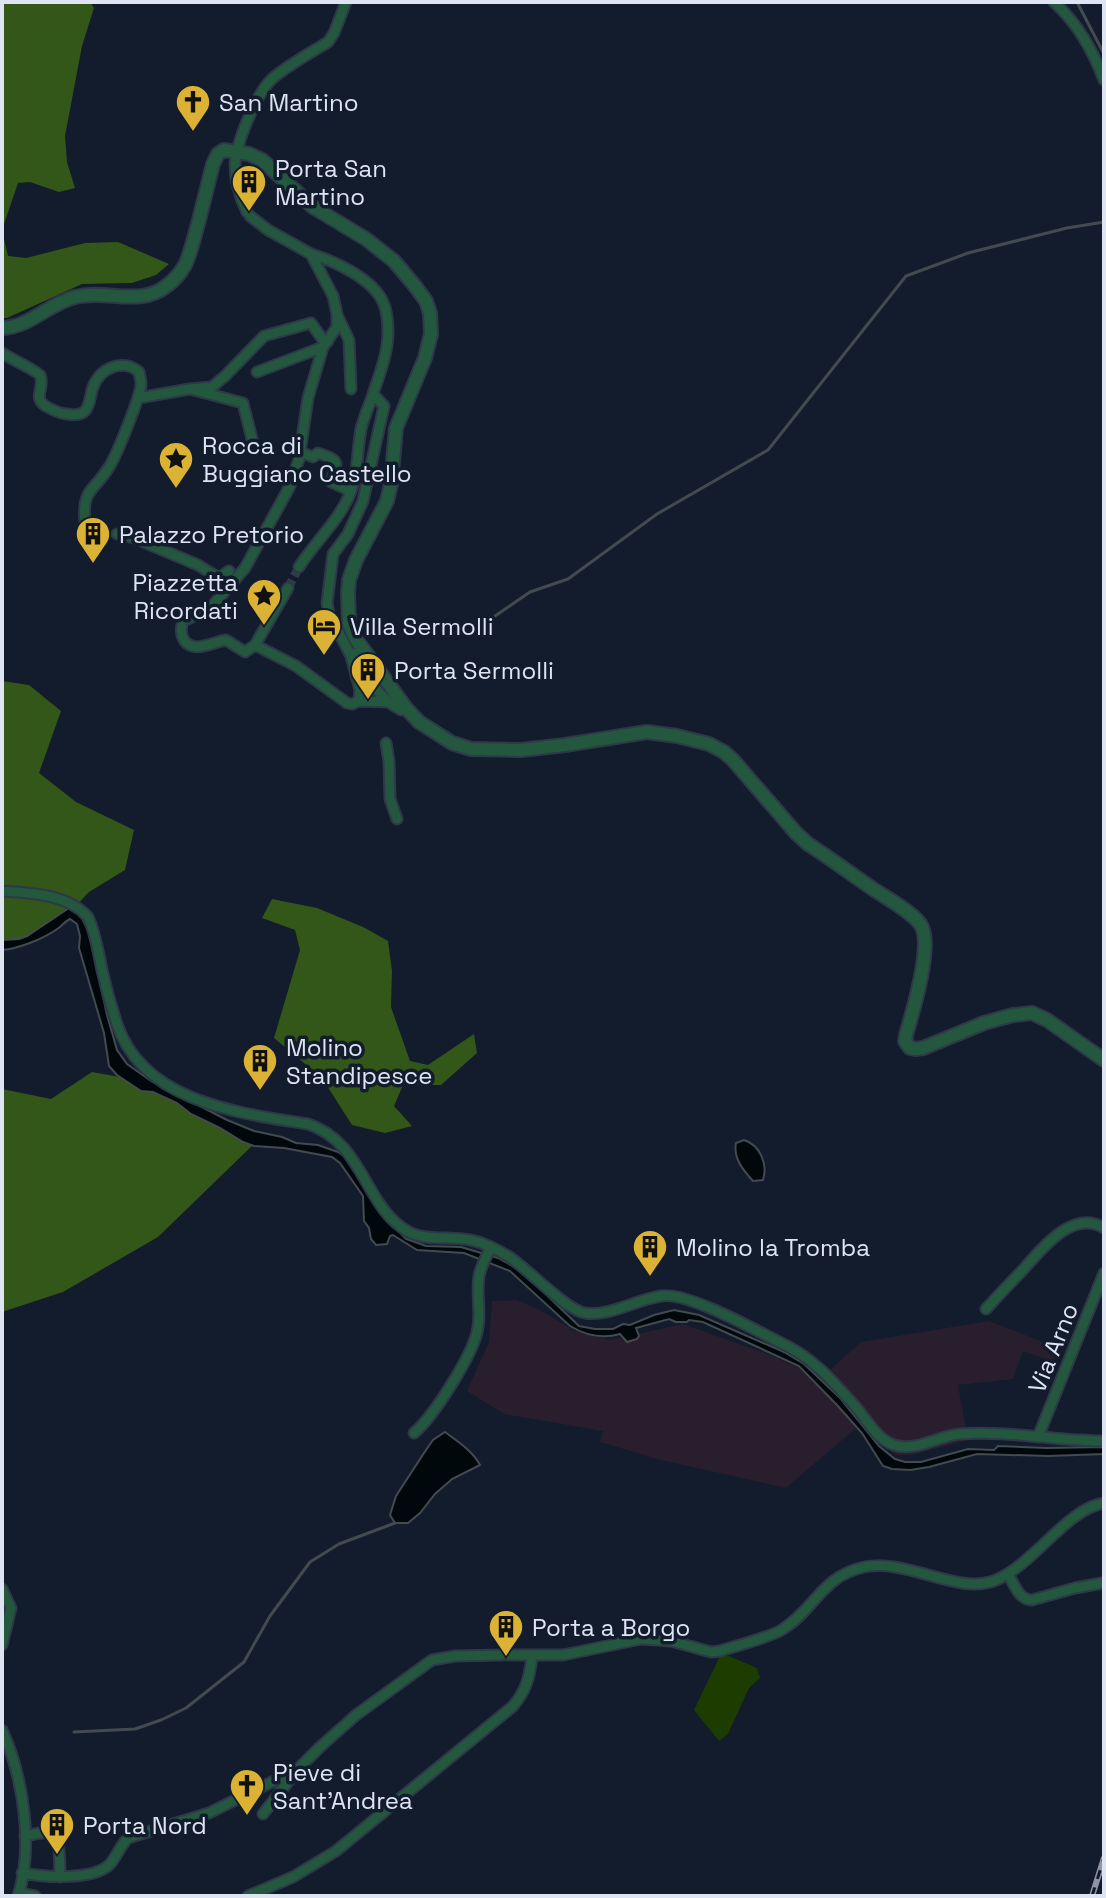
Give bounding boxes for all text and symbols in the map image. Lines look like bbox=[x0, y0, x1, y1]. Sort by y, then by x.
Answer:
church icon: San Martino bbox=[174, 83, 212, 133]
place label: San Martino bbox=[219, 87, 358, 118]
place label: Porta San Martino bbox=[275, 153, 387, 212]
building icon: Porta San Martino bbox=[230, 163, 268, 213]
place label: Rocca di Buggiano Castello bbox=[202, 430, 412, 489]
place icon: Rocca di Buggiano Castello bbox=[157, 440, 195, 490]
building icon: Palazzo Pretorio bbox=[74, 515, 112, 565]
place label: Palazzo Pretorio bbox=[119, 519, 304, 550]
place label: Piazzetta Ricordati bbox=[133, 567, 238, 626]
place icon: Piazzetta Ricordati bbox=[245, 577, 283, 627]
hotel icon: Villa Sermolli bbox=[305, 607, 343, 657]
place label: Villa Sermolli bbox=[350, 611, 494, 642]
building icon: Porta Sermolli bbox=[349, 651, 387, 701]
place label: Porta Sermolli bbox=[394, 655, 554, 686]
place label: Molino Standipesce bbox=[286, 1032, 432, 1091]
building icon: Molino Standipesce bbox=[241, 1042, 279, 1092]
building icon: Molino la Tromba bbox=[631, 1228, 669, 1278]
place label: Molino la Tromba bbox=[676, 1232, 870, 1263]
street label: Via Arno bbox=[1021, 1299, 1085, 1397]
building icon: Porta a Borgo bbox=[487, 1608, 525, 1658]
place label: Porta a Borgo bbox=[532, 1612, 690, 1643]
place label: Pieve di Sant'Andrea bbox=[273, 1757, 413, 1816]
church icon: Pieve di Sant'Andrea bbox=[228, 1767, 266, 1817]
building icon: Porta Nord bbox=[38, 1806, 76, 1856]
place label: Porta Nord bbox=[83, 1810, 207, 1841]

